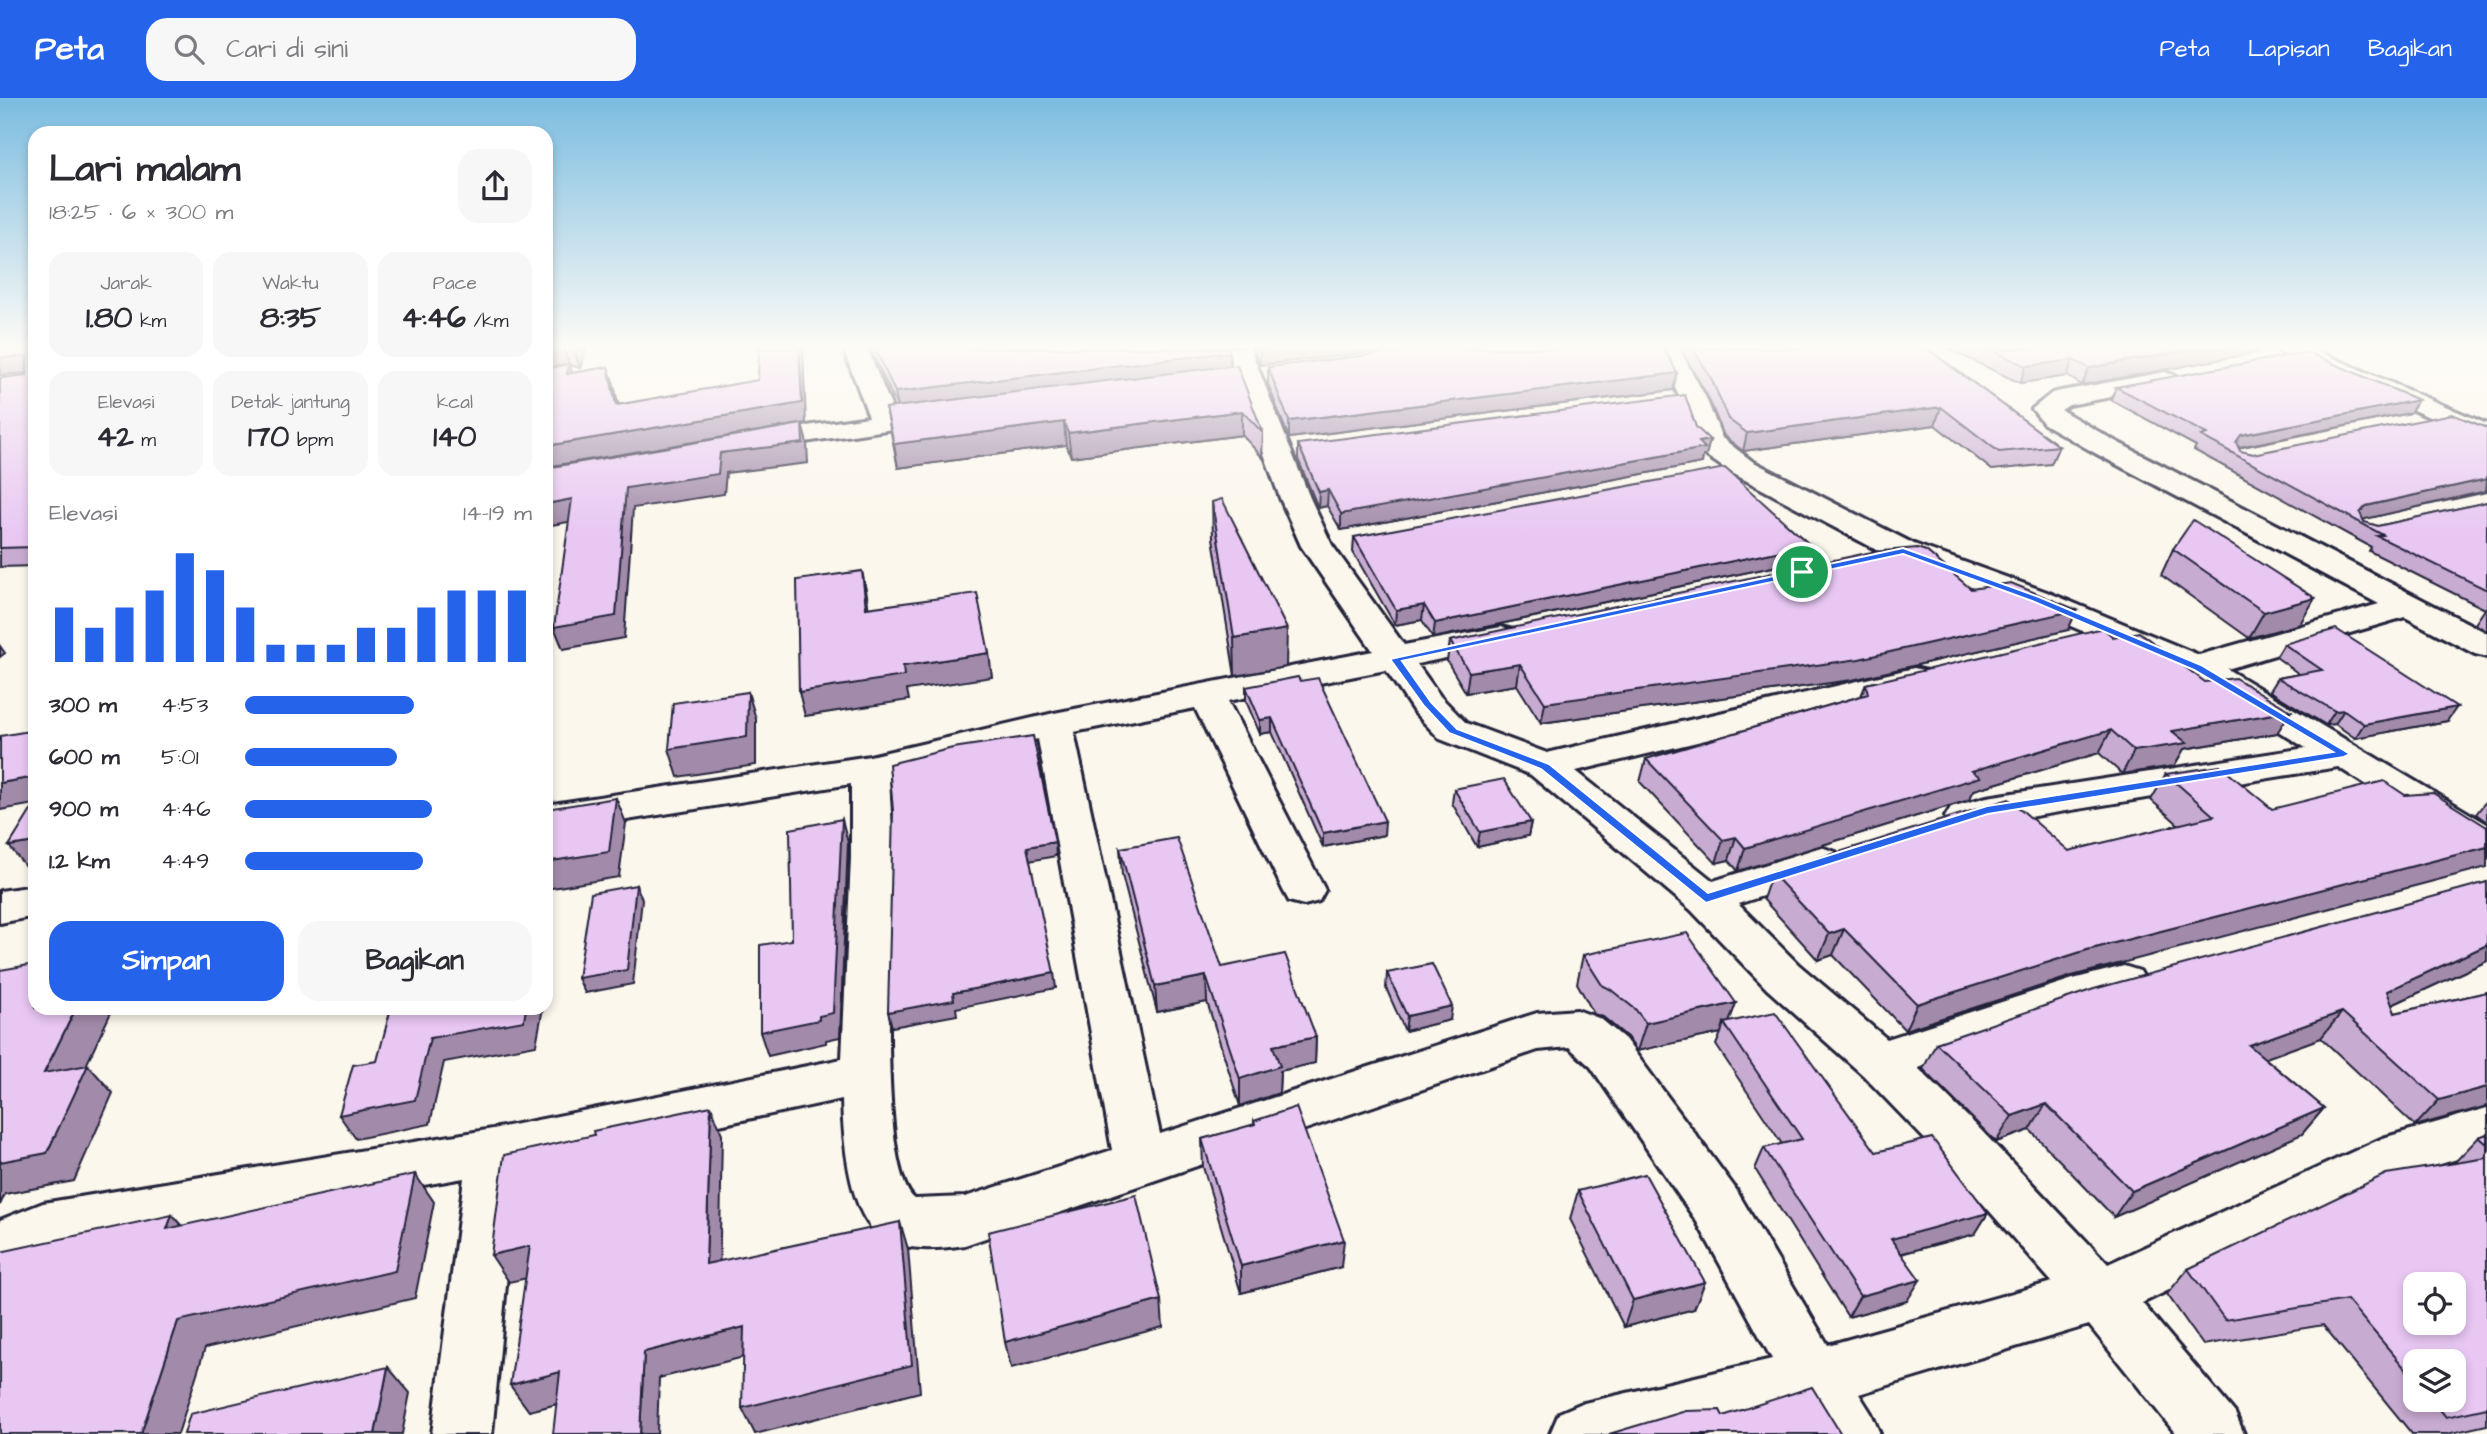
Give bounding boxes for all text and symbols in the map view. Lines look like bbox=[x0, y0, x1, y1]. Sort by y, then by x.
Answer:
search box bbox=[146, 18, 636, 81]
text: Peta bbox=[35, 26, 104, 72]
icon: search bbox=[170, 30, 208, 68]
text: Cari di sini bbox=[226, 31, 348, 67]
text: Peta bbox=[2159, 32, 2210, 66]
text: Lapisan bbox=[2248, 32, 2330, 66]
text: Bagikan bbox=[2368, 32, 2452, 66]
text: Lari malam bbox=[49, 144, 240, 196]
button: share bbox=[458, 149, 532, 223]
text: 18:25 · 6 × 300 m bbox=[49, 196, 233, 228]
text: Jarak bbox=[100, 270, 152, 297]
text: Waktu bbox=[262, 270, 319, 297]
text: Pace bbox=[433, 270, 477, 297]
text: 1.80 bbox=[86, 297, 132, 339]
text: 8:35 bbox=[260, 297, 321, 339]
text: 4:46 bbox=[401, 297, 466, 339]
text: km bbox=[132, 308, 166, 335]
text: /km bbox=[466, 308, 509, 335]
text: Elevasi bbox=[98, 389, 154, 416]
text: Detak jantung bbox=[231, 389, 350, 416]
text: kcal bbox=[437, 389, 473, 416]
text: 42 bbox=[96, 416, 134, 458]
text: 170 bbox=[248, 416, 289, 458]
text: 140 bbox=[433, 416, 476, 458]
text: m bbox=[134, 427, 156, 454]
text: bpm bbox=[289, 427, 333, 454]
text: Elevasi bbox=[49, 497, 117, 529]
text: 14–19 m bbox=[463, 497, 532, 529]
pin bbox=[1772, 542, 1832, 602]
icon: arrive bbox=[1783, 553, 1821, 591]
text: 300 m bbox=[49, 689, 117, 721]
text: 4:53 bbox=[161, 689, 208, 721]
text: 600 m bbox=[49, 741, 120, 773]
text: 5:01 bbox=[161, 741, 199, 773]
text: 900 m bbox=[49, 793, 118, 825]
text: 4:46 bbox=[161, 793, 211, 825]
text: 1.2 km bbox=[49, 845, 110, 877]
text: 4:49 bbox=[161, 845, 209, 877]
button: Simpan bbox=[49, 921, 284, 1001]
button: Bagikan bbox=[298, 921, 532, 1001]
map controls bbox=[2403, 1272, 2466, 1412]
button: locate bbox=[2403, 1272, 2466, 1335]
button: layers bbox=[2403, 1349, 2466, 1412]

